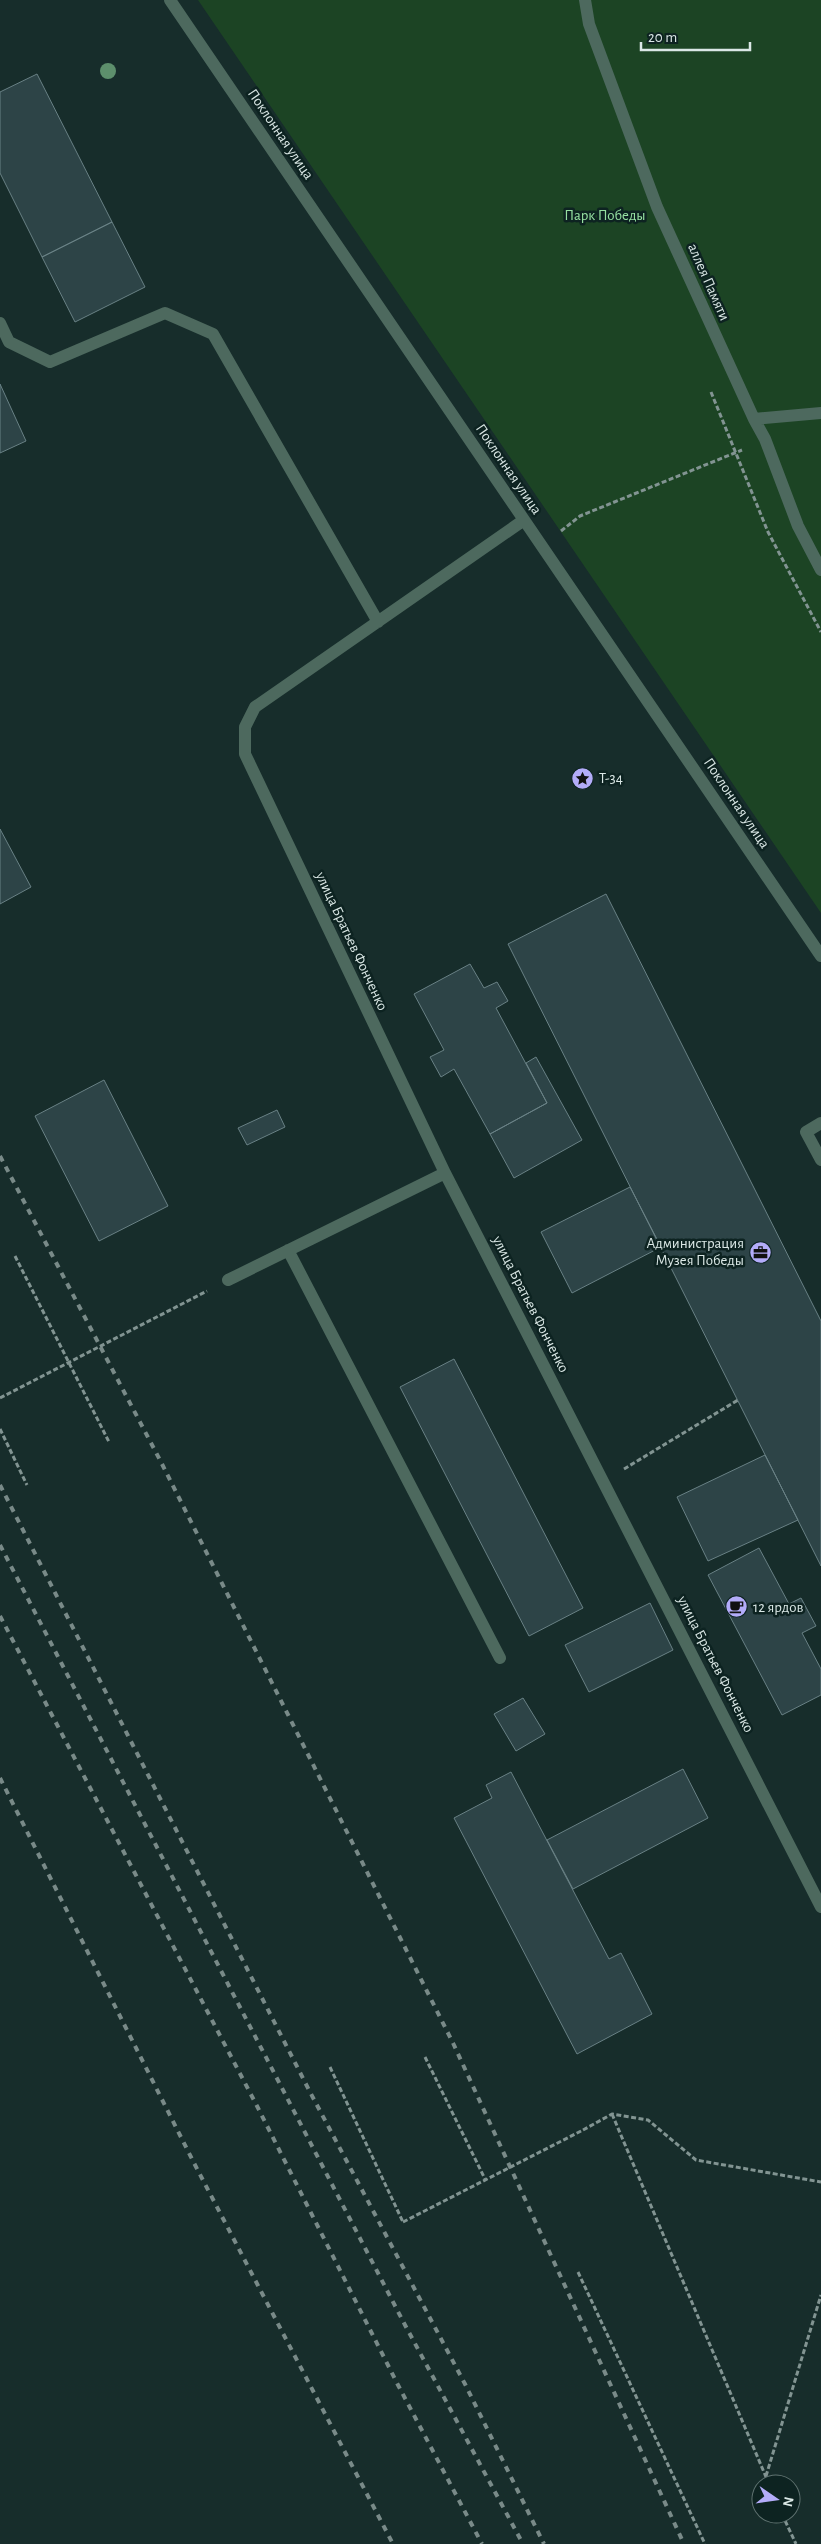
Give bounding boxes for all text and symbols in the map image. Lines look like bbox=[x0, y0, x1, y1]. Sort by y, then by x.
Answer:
scale bar bbox=[641, 20, 750, 52]
text: 20 m bbox=[648, 30, 677, 45]
street label: Поклонная улица bbox=[245, 86, 316, 182]
park label: Парк Победы bbox=[564, 208, 646, 223]
street label: аллея Памяти bbox=[685, 241, 732, 323]
street label: Поклонная улица bbox=[473, 421, 544, 517]
street label: Поклонная улица bbox=[701, 755, 772, 851]
place icon: Т-34 bbox=[571, 766, 595, 790]
place label: Т-34 bbox=[599, 771, 623, 786]
street label: улица Братьев Фонченко bbox=[312, 869, 390, 1013]
street label: улица Братьев Фонченко bbox=[489, 1233, 572, 1375]
place label: Администрация Музея Победы bbox=[647, 1236, 744, 1268]
office icon: Администрация Музея Победы bbox=[748, 1240, 772, 1264]
street label: улица Братьев Фонченко bbox=[674, 1593, 757, 1735]
cafe icon: 12 ярдов bbox=[725, 1595, 749, 1619]
place label: 12 ярдов bbox=[753, 1600, 803, 1615]
north arrow bbox=[751, 2474, 801, 2524]
text: N bbox=[780, 2495, 796, 2508]

